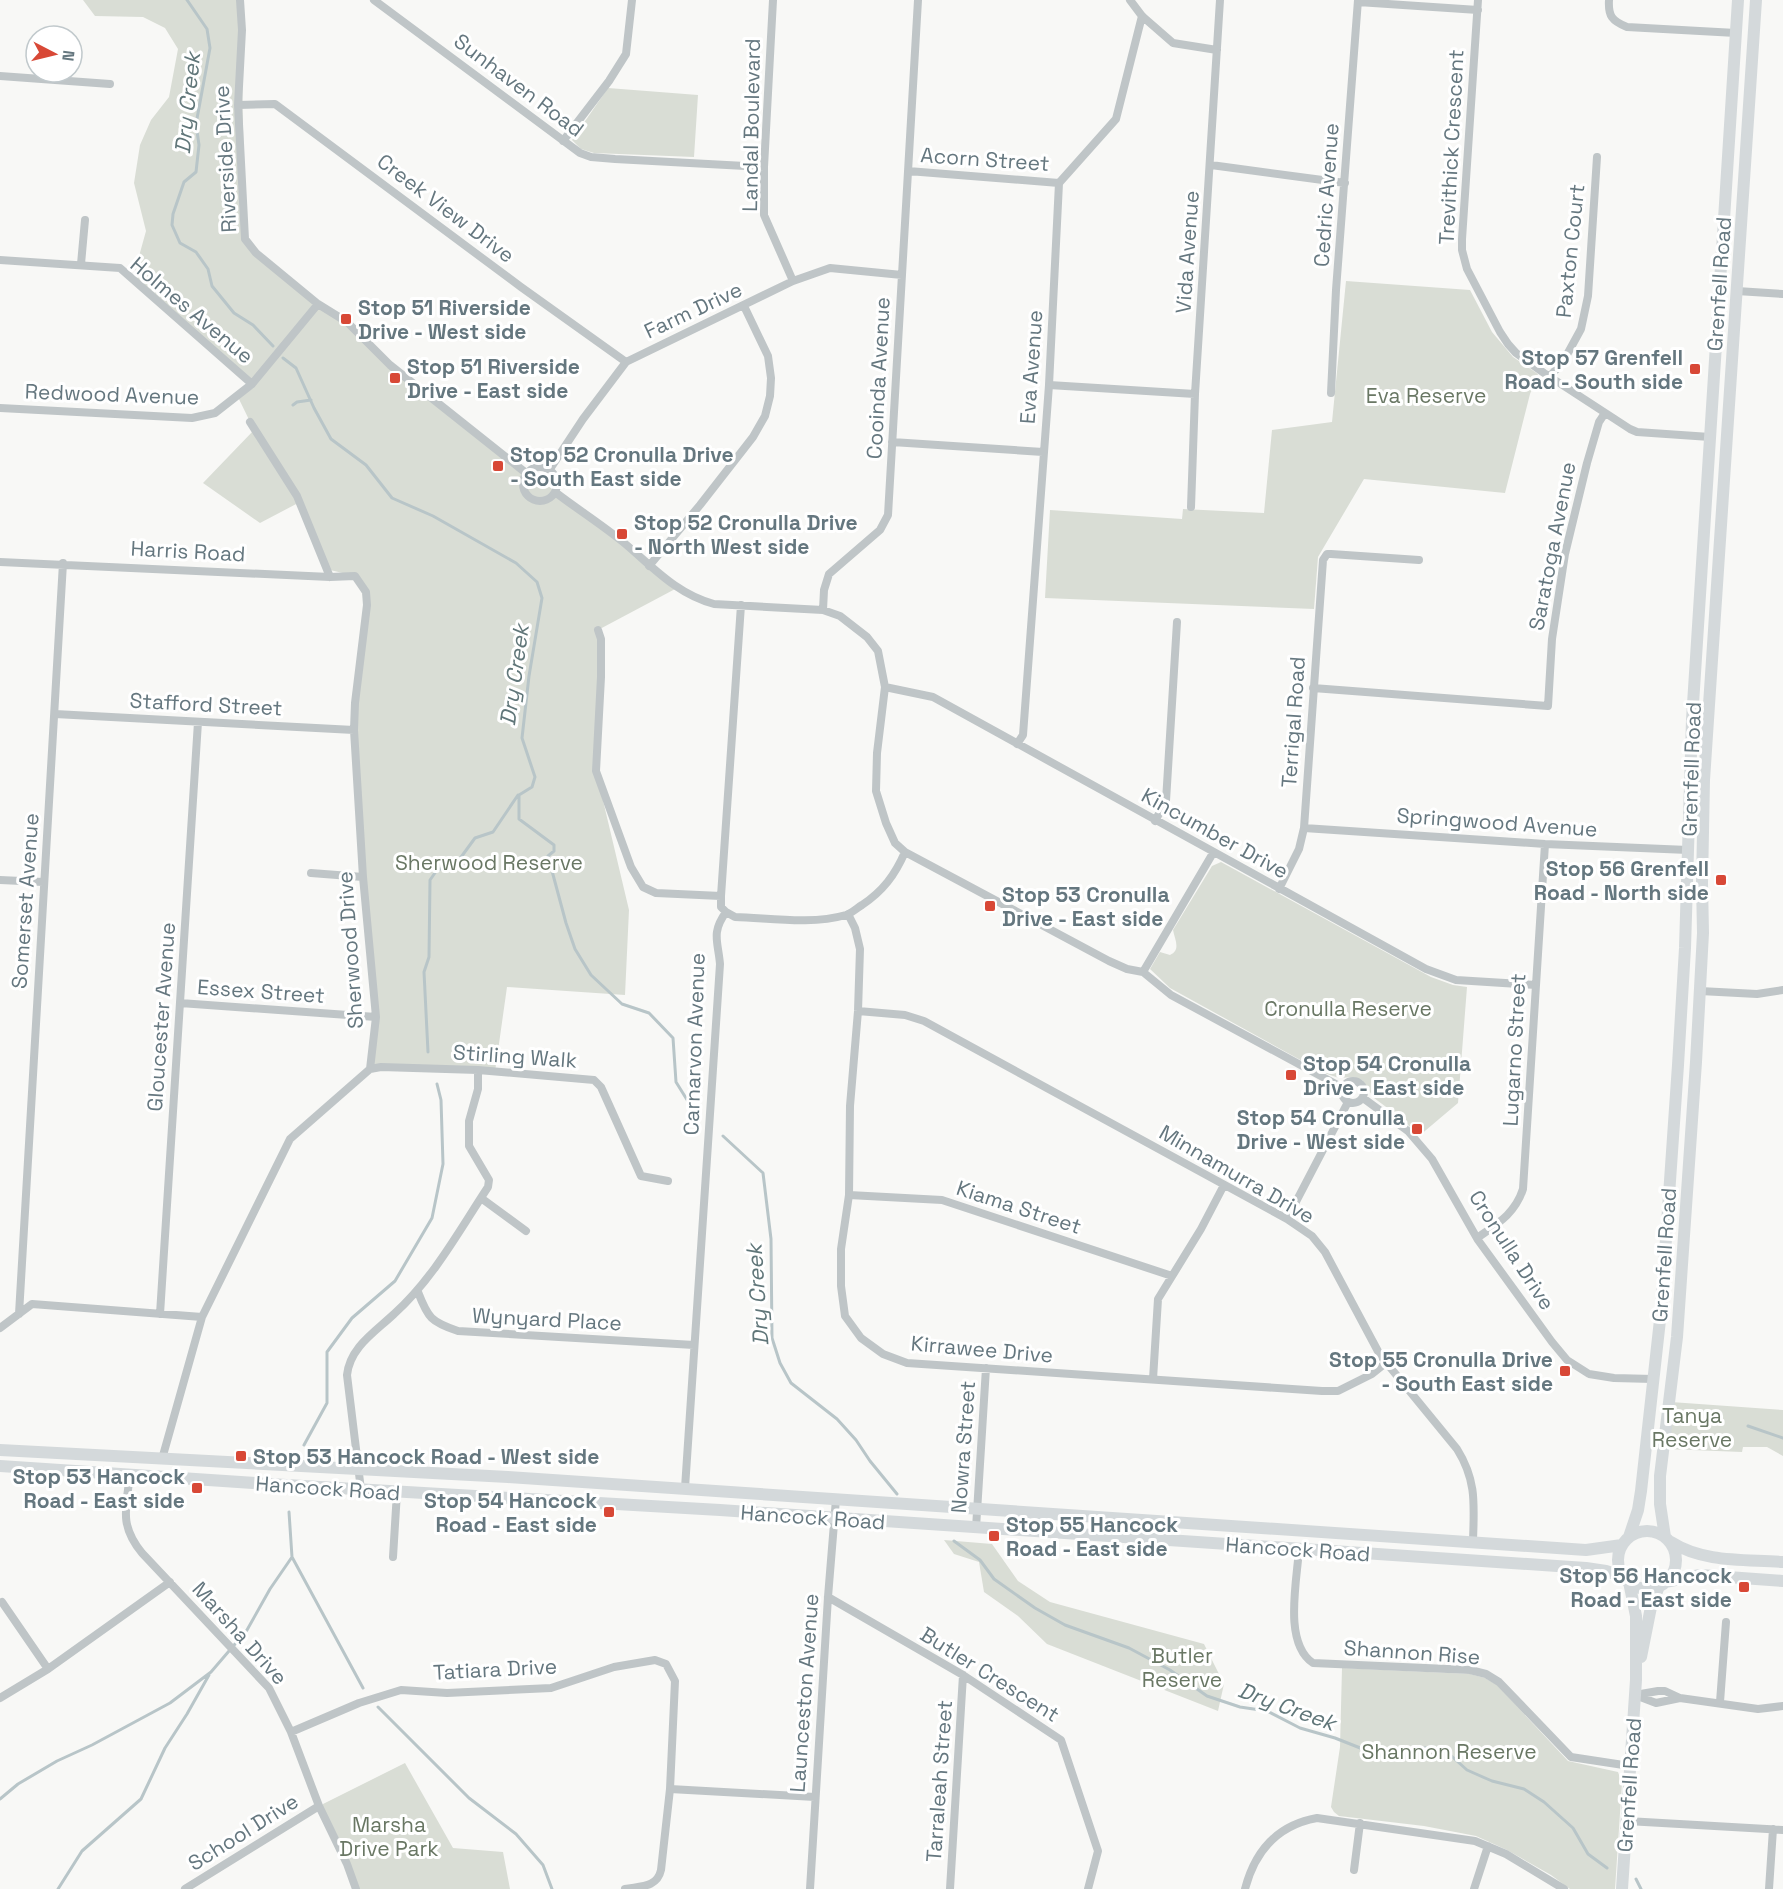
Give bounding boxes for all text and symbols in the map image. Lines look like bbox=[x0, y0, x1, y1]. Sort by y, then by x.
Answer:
north arrow bbox=[24, 24, 84, 84]
street label: Sunhaven Road bbox=[449, 27, 589, 143]
street label: Landal Boulevard bbox=[736, 38, 766, 212]
text: N bbox=[57, 49, 79, 62]
water label: Dry Creek bbox=[168, 49, 206, 155]
street label: Trevithick Crescent bbox=[1432, 49, 1470, 245]
street label: Riverside Drive bbox=[208, 85, 242, 233]
street label: Cedric Avenue bbox=[1307, 122, 1345, 268]
street label: Acorn Street bbox=[920, 141, 1050, 177]
street label: Creek View Drive bbox=[372, 148, 520, 268]
street label: Paxton Court bbox=[1550, 183, 1590, 319]
street label: Vida Avenue bbox=[1169, 190, 1205, 314]
street label: Grenfell Road bbox=[1701, 216, 1737, 352]
street label: Holmes Avenue bbox=[125, 251, 259, 369]
street label: Farm Drive bbox=[640, 276, 746, 344]
place label: Stop 51 Riverside Drive - West side bbox=[358, 294, 531, 345]
street label: Cooinda Avenue bbox=[860, 296, 896, 460]
street label: Eva Avenue bbox=[1014, 309, 1048, 425]
marker: Stop 51 Riverside Drive - West side bbox=[339, 312, 353, 326]
place label: Stop 57 Grenfell Road - South side bbox=[1504, 344, 1683, 395]
place label: Stop 51 Riverside Drive - East side bbox=[407, 353, 580, 404]
marker: Stop 57 Grenfell Road - South side bbox=[1688, 362, 1702, 376]
marker: Stop 51 Riverside Drive - East side bbox=[388, 371, 402, 385]
street label: Redwood Avenue bbox=[24, 377, 200, 411]
park label: Eva Reserve bbox=[1366, 382, 1486, 409]
place label: Stop 52 Cronulla Drive - South East side bbox=[510, 441, 734, 492]
marker: Stop 52 Cronulla Drive - South East side bbox=[491, 459, 505, 473]
street label: Saratoga Avenue bbox=[1522, 459, 1582, 633]
place label: Stop 52 Cronulla Drive - North West side bbox=[634, 509, 858, 560]
marker: Stop 52 Cronulla Drive - North West side bbox=[615, 527, 629, 541]
street label: Harris Road bbox=[130, 535, 246, 567]
water label: Dry Creek bbox=[493, 620, 535, 727]
street label: Terrigal Road bbox=[1275, 656, 1311, 788]
street label: Stafford Street bbox=[129, 687, 283, 721]
street label: Grenfell Road bbox=[1675, 701, 1707, 837]
street label: Kincumber Drive bbox=[1137, 781, 1293, 885]
street label: Springwood Avenue bbox=[1396, 802, 1598, 842]
street label: Somerset Avenue bbox=[5, 812, 45, 990]
park label: Sherwood Reserve bbox=[395, 849, 583, 876]
place label: Stop 56 Grenfell Road - North side bbox=[1534, 855, 1709, 906]
street label: Sherwood Drive bbox=[331, 870, 369, 1030]
marker: Stop 56 Grenfell Road - North side bbox=[1714, 873, 1728, 887]
place label: Stop 53 Cronulla Drive - East side bbox=[1002, 881, 1170, 932]
marker: Stop 53 Cronulla Drive - East side bbox=[983, 899, 997, 913]
street label: Gloucester Avenue bbox=[141, 922, 181, 1112]
street label: Carnarvon Avenue bbox=[677, 952, 711, 1136]
street label: Essex Street bbox=[196, 973, 326, 1009]
street label: Lugarno Street bbox=[1497, 973, 1531, 1127]
park label: Cronulla Reserve bbox=[1264, 995, 1432, 1022]
street label: Stirling Walk bbox=[452, 1038, 578, 1074]
place label: Stop 54 Cronulla Drive - East side bbox=[1303, 1050, 1471, 1101]
marker: Stop 54 Cronulla Drive - East side bbox=[1284, 1068, 1298, 1082]
place label: Stop 54 Cronulla Drive - West side bbox=[1237, 1104, 1405, 1155]
street label: Minnamurra Drive bbox=[1154, 1119, 1320, 1229]
marker: Stop 54 Cronulla Drive - West side bbox=[1410, 1122, 1424, 1136]
street label: Kiama Street bbox=[953, 1174, 1085, 1240]
street label: Cronulla Drive bbox=[1463, 1185, 1561, 1315]
street label: Grenfell Road bbox=[1646, 1187, 1682, 1323]
water label: Dry Creek bbox=[739, 1241, 775, 1347]
street label: Wynyard Place bbox=[471, 1302, 623, 1336]
street label: Kirrawee Drive bbox=[910, 1329, 1054, 1369]
place label: Stop 55 Cronulla Drive - South East side bbox=[1329, 1346, 1553, 1397]
marker: Stop 55 Cronulla Drive - South East side bbox=[1558, 1364, 1572, 1378]
street label: Nowra Street bbox=[945, 1380, 981, 1514]
park label: Tanya Reserve bbox=[1652, 1402, 1732, 1453]
place label: Stop 53 Hancock Road - West side bbox=[253, 1443, 599, 1470]
marker: Stop 53 Hancock Road - West side bbox=[234, 1449, 248, 1463]
place label: Stop 53 Hancock Road - East side bbox=[13, 1463, 185, 1514]
street label: Hancock Road bbox=[255, 1469, 401, 1507]
marker: Stop 53 Hancock Road - East side bbox=[190, 1481, 204, 1495]
place label: Stop 54 Hancock Road - East side bbox=[424, 1487, 597, 1538]
street label: Hancock Road bbox=[740, 1498, 886, 1536]
marker: Stop 54 Hancock Road - East side bbox=[602, 1505, 616, 1519]
place label: Stop 55 Hancock Road - East side bbox=[1006, 1511, 1178, 1562]
marker: Stop 55 Hancock Road - East side bbox=[987, 1529, 1001, 1543]
street label: Hancock Road bbox=[1225, 1530, 1371, 1568]
place label: Stop 56 Hancock Road - East side bbox=[1559, 1562, 1732, 1613]
street label: Marsha Drive bbox=[187, 1576, 293, 1690]
marker: Stop 56 Hancock Road - East side bbox=[1737, 1580, 1751, 1594]
street label: Launceston Avenue bbox=[784, 1593, 824, 1793]
street label: Butler Crescent bbox=[915, 1620, 1065, 1728]
street label: Shannon Rise bbox=[1343, 1634, 1481, 1670]
park label: Butler Reserve bbox=[1142, 1642, 1222, 1693]
street label: Tatiara Drive bbox=[432, 1652, 558, 1686]
water label: Dry Creek bbox=[1234, 1675, 1342, 1737]
street label: Tarraleah Street bbox=[920, 1699, 958, 1863]
street label: Grenfell Road bbox=[1611, 1717, 1647, 1853]
park label: Shannon Reserve bbox=[1361, 1738, 1537, 1765]
street label: School Drive bbox=[183, 1787, 303, 1877]
park label: Marsha Drive Park bbox=[339, 1811, 439, 1862]

